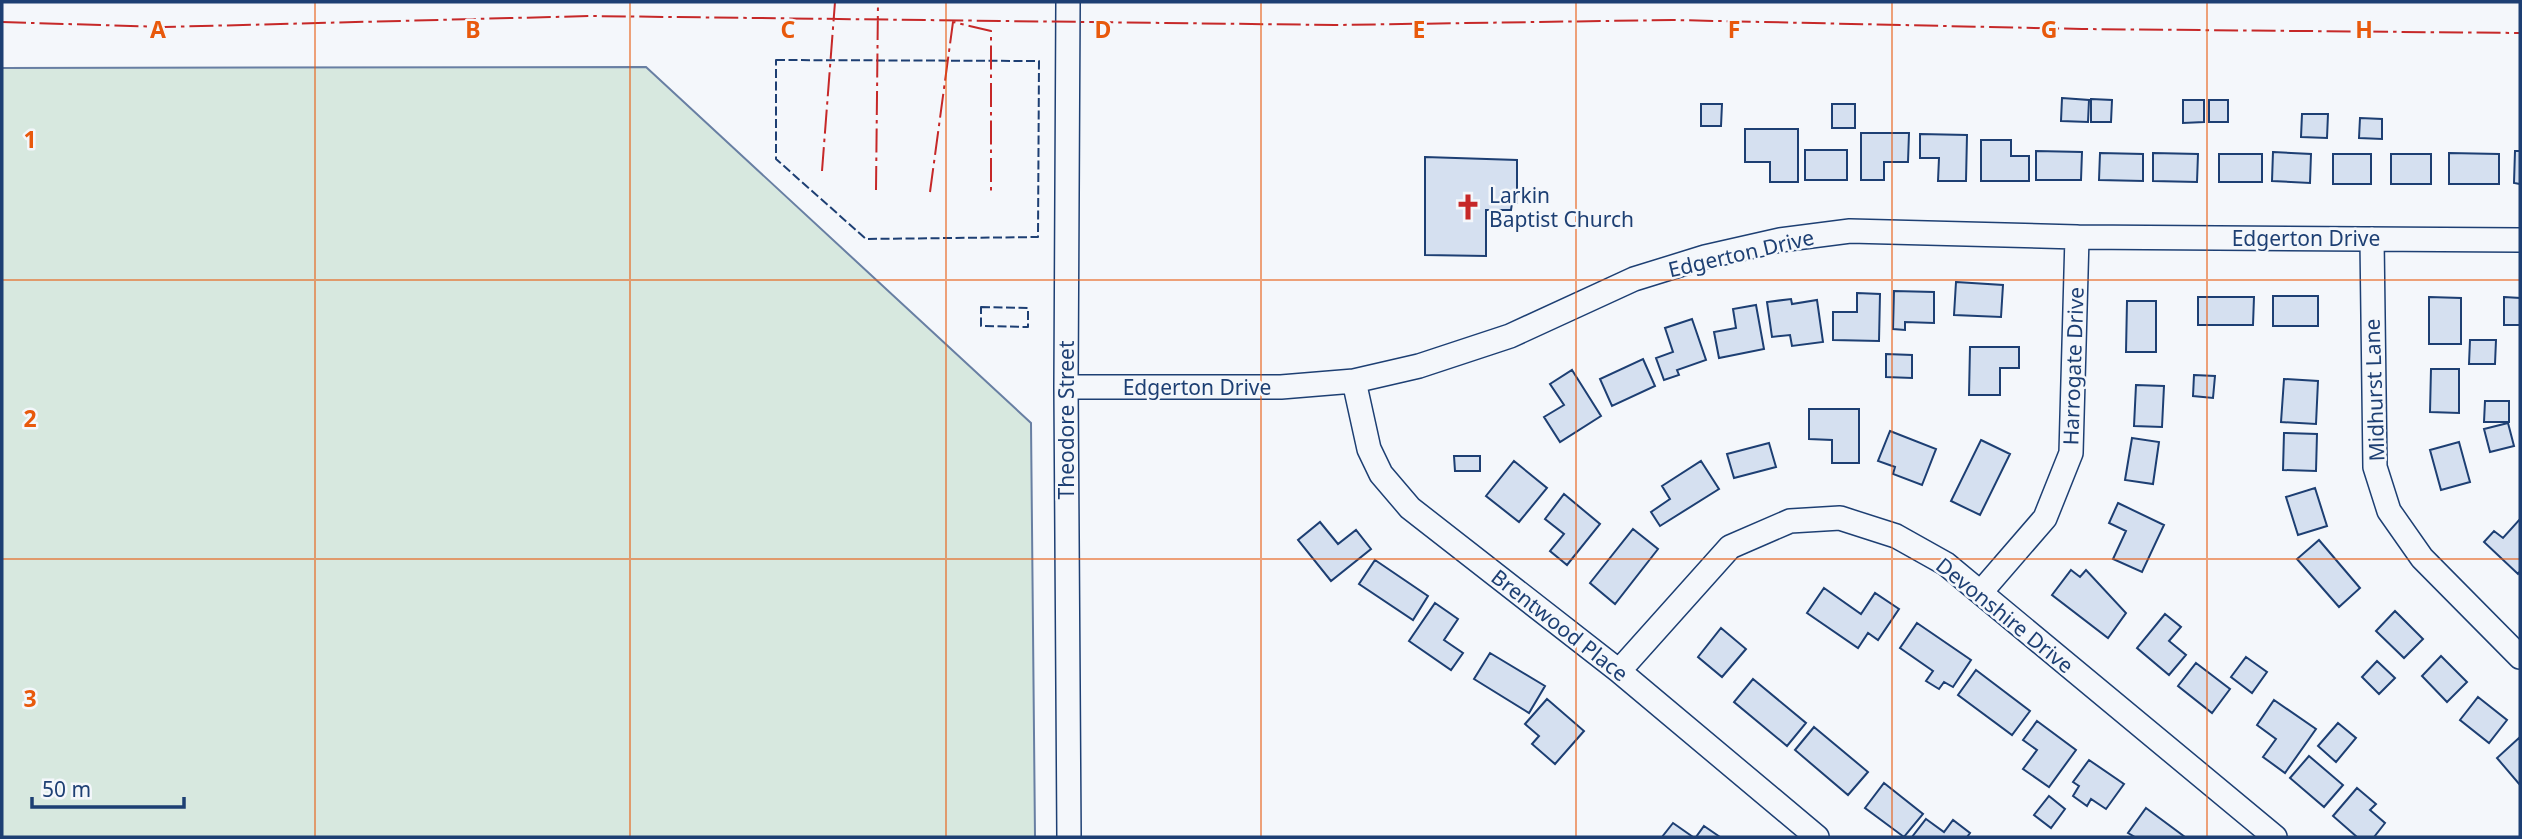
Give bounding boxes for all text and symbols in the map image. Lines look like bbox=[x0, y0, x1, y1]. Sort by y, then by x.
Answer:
text: A bbox=[150, 13, 166, 45]
text: B bbox=[465, 13, 481, 45]
text: C bbox=[781, 13, 796, 45]
text: D bbox=[1095, 13, 1111, 45]
text: E bbox=[1413, 13, 1425, 45]
text: F bbox=[1728, 13, 1740, 45]
text: G bbox=[2041, 13, 2057, 45]
text: H bbox=[2355, 13, 2373, 45]
text: 1 bbox=[23, 123, 37, 155]
place label: Larkin Baptist Church bbox=[1489, 181, 1634, 233]
church icon: Larkin Baptist Church bbox=[1453, 192, 1483, 222]
street label: Edgerton Drive bbox=[1665, 223, 1817, 283]
street label: Edgerton Drive bbox=[2232, 224, 2380, 252]
street label: Harrogate Drive bbox=[2056, 286, 2090, 446]
street label: Midhurst Lane bbox=[2358, 318, 2390, 462]
street label: Theodore Street bbox=[1052, 340, 1080, 500]
street label: Edgerton Drive bbox=[1123, 373, 1271, 401]
text: 2 bbox=[23, 402, 37, 434]
street label: Devonshire Drive bbox=[1930, 551, 2080, 679]
street label: Brentwood Place bbox=[1486, 563, 1634, 687]
text: 3 bbox=[23, 682, 37, 714]
scale bar bbox=[32, 766, 184, 810]
text: 50 m bbox=[42, 775, 91, 803]

